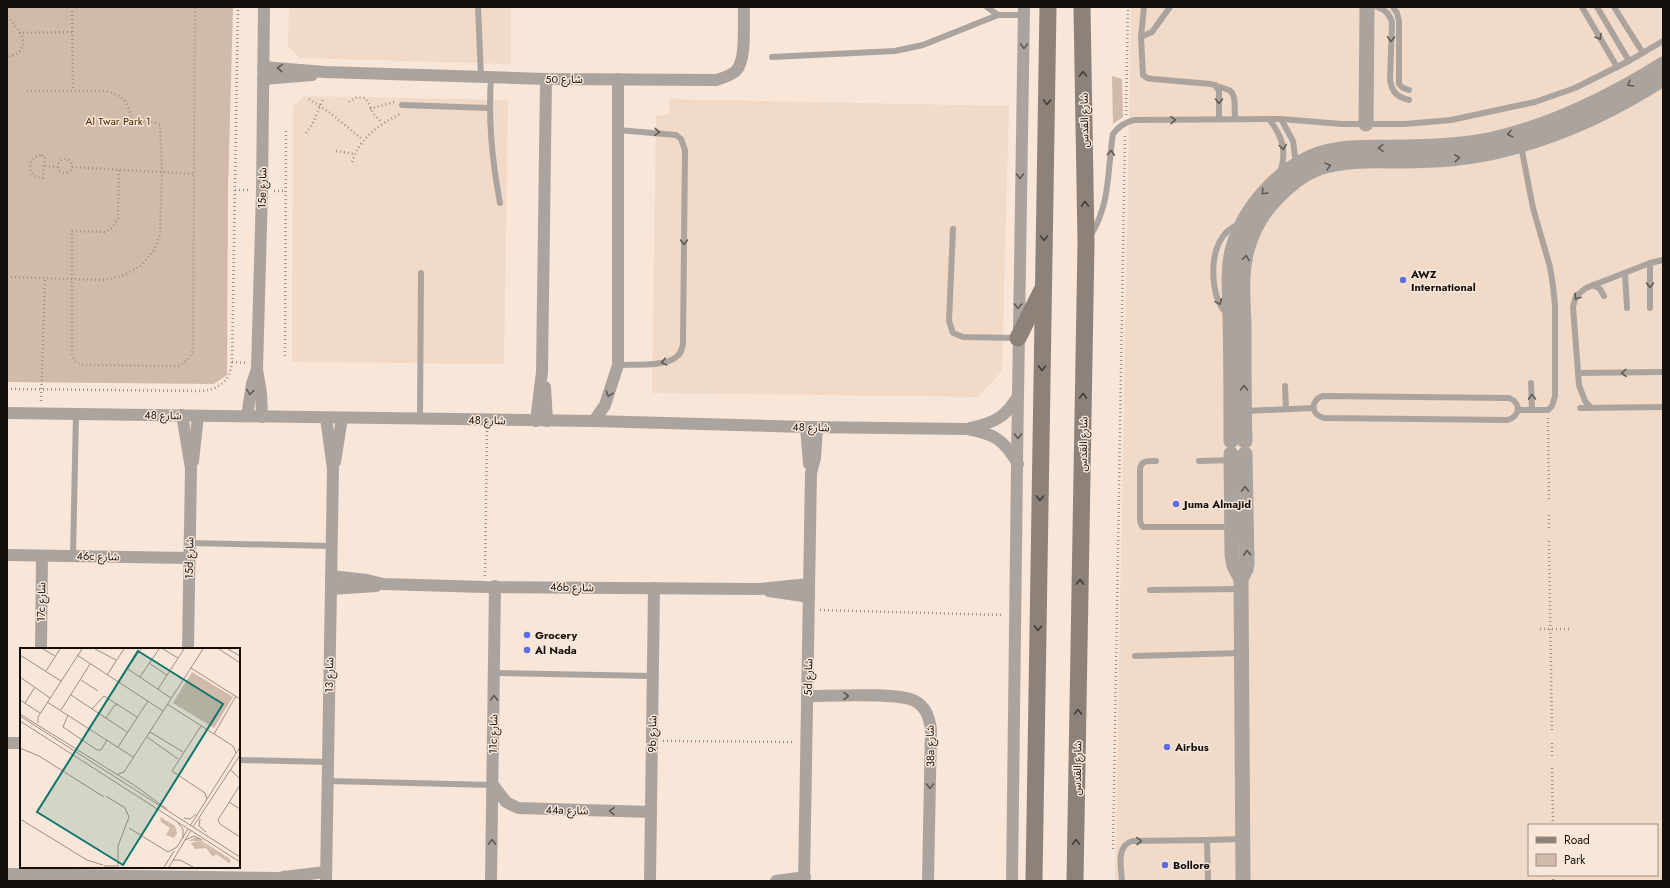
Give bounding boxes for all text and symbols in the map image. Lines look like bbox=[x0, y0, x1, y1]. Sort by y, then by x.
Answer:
one-way arrow bbox=[1595, 33, 1602, 40]
one-way arrow bbox=[1387, 36, 1395, 42]
one-way arrow bbox=[1019, 43, 1028, 49]
one-way arrow bbox=[277, 63, 283, 72]
street label: شارع 50 bbox=[545, 71, 583, 87]
one-way arrow bbox=[1079, 71, 1087, 77]
one-way arrow bbox=[1627, 80, 1634, 87]
street label: شارع القدس bbox=[1076, 92, 1092, 148]
one-way arrow bbox=[1215, 98, 1223, 104]
one-way arrow bbox=[1043, 99, 1051, 105]
park label: Al Twar Park 1 bbox=[85, 113, 151, 129]
one-way arrow bbox=[1170, 116, 1176, 124]
one-way arrow bbox=[654, 128, 660, 137]
one-way arrow bbox=[1507, 130, 1513, 138]
one-way arrow bbox=[1278, 144, 1287, 150]
one-way arrow bbox=[1378, 144, 1384, 152]
one-way arrow bbox=[1106, 150, 1115, 156]
one-way arrow bbox=[1454, 154, 1460, 163]
one-way arrow bbox=[1324, 162, 1331, 171]
street label: 15e شارع bbox=[254, 167, 270, 209]
one-way arrow bbox=[1016, 173, 1025, 179]
one-way arrow bbox=[1262, 187, 1269, 195]
one-way arrow bbox=[1081, 201, 1089, 207]
one-way arrow bbox=[1040, 235, 1048, 241]
one-way arrow bbox=[680, 239, 688, 245]
one-way arrow bbox=[1241, 255, 1249, 261]
place label: AWZ International bbox=[1410, 266, 1476, 295]
marker: AWZ International bbox=[1398, 275, 1408, 285]
one-way arrow bbox=[1646, 282, 1654, 288]
one-way arrow bbox=[1575, 292, 1582, 299]
one-way arrow bbox=[1214, 298, 1222, 306]
one-way arrow bbox=[1014, 303, 1022, 309]
one-way arrow bbox=[661, 357, 668, 365]
one-way arrow bbox=[1038, 365, 1046, 371]
one-way arrow bbox=[1621, 369, 1627, 377]
one-way arrow bbox=[1240, 385, 1248, 391]
one-way arrow bbox=[246, 389, 255, 395]
one-way arrow bbox=[605, 391, 614, 398]
one-way arrow bbox=[1079, 393, 1088, 399]
one-way arrow bbox=[1528, 394, 1536, 400]
street label: شارع 48 bbox=[144, 407, 182, 423]
street label: شارع 48 bbox=[468, 412, 506, 428]
street label: شارع القدس bbox=[1075, 416, 1091, 472]
street label: شارع 48 bbox=[792, 419, 830, 435]
one-way arrow bbox=[1014, 433, 1022, 439]
one-way arrow bbox=[1241, 486, 1249, 492]
one-way arrow bbox=[1036, 495, 1044, 501]
place label: Juma Almajid bbox=[1182, 496, 1251, 512]
marker: Juma Almajid bbox=[1171, 499, 1181, 509]
street label: 15d شارع bbox=[181, 536, 197, 579]
street label: 46c شارع bbox=[76, 548, 120, 564]
one-way arrow bbox=[1243, 550, 1251, 556]
street label: 46b شارع bbox=[550, 579, 594, 595]
one-way arrow bbox=[1076, 579, 1085, 585]
street label: 17c شارع bbox=[33, 582, 49, 622]
one-way arrow bbox=[1034, 625, 1042, 631]
place label: Grocery bbox=[535, 627, 577, 643]
marker: Grocery bbox=[522, 630, 532, 640]
place label: Al Nada bbox=[534, 642, 577, 658]
marker: Al Nada bbox=[522, 645, 532, 655]
inset map bbox=[20, 648, 240, 868]
street label: شارع 13 bbox=[321, 657, 337, 693]
street label: 5d شارع bbox=[800, 658, 816, 696]
one-way arrow bbox=[843, 692, 849, 700]
one-way arrow bbox=[490, 695, 498, 701]
one-way arrow bbox=[1074, 709, 1082, 715]
street label: 11c شارع bbox=[485, 714, 501, 754]
street label: 9b شارع bbox=[644, 715, 660, 753]
street label: 38a شارع bbox=[922, 724, 938, 767]
place label: Airbus bbox=[1174, 739, 1209, 755]
street label: شارع القدس bbox=[1069, 740, 1085, 796]
marker: Airbus bbox=[1162, 742, 1172, 752]
one-way arrow bbox=[926, 783, 934, 789]
street label: 44a شارع bbox=[545, 802, 589, 818]
one-way arrow bbox=[609, 807, 615, 815]
legend bbox=[1528, 824, 1658, 876]
text: Road bbox=[1564, 831, 1590, 849]
one-way arrow bbox=[1136, 837, 1142, 845]
one-way arrow bbox=[488, 839, 496, 845]
one-way arrow bbox=[1072, 839, 1080, 845]
text: Park bbox=[1564, 851, 1586, 869]
place label: Bollore bbox=[1173, 857, 1210, 873]
marker: Bollore bbox=[1160, 860, 1170, 870]

